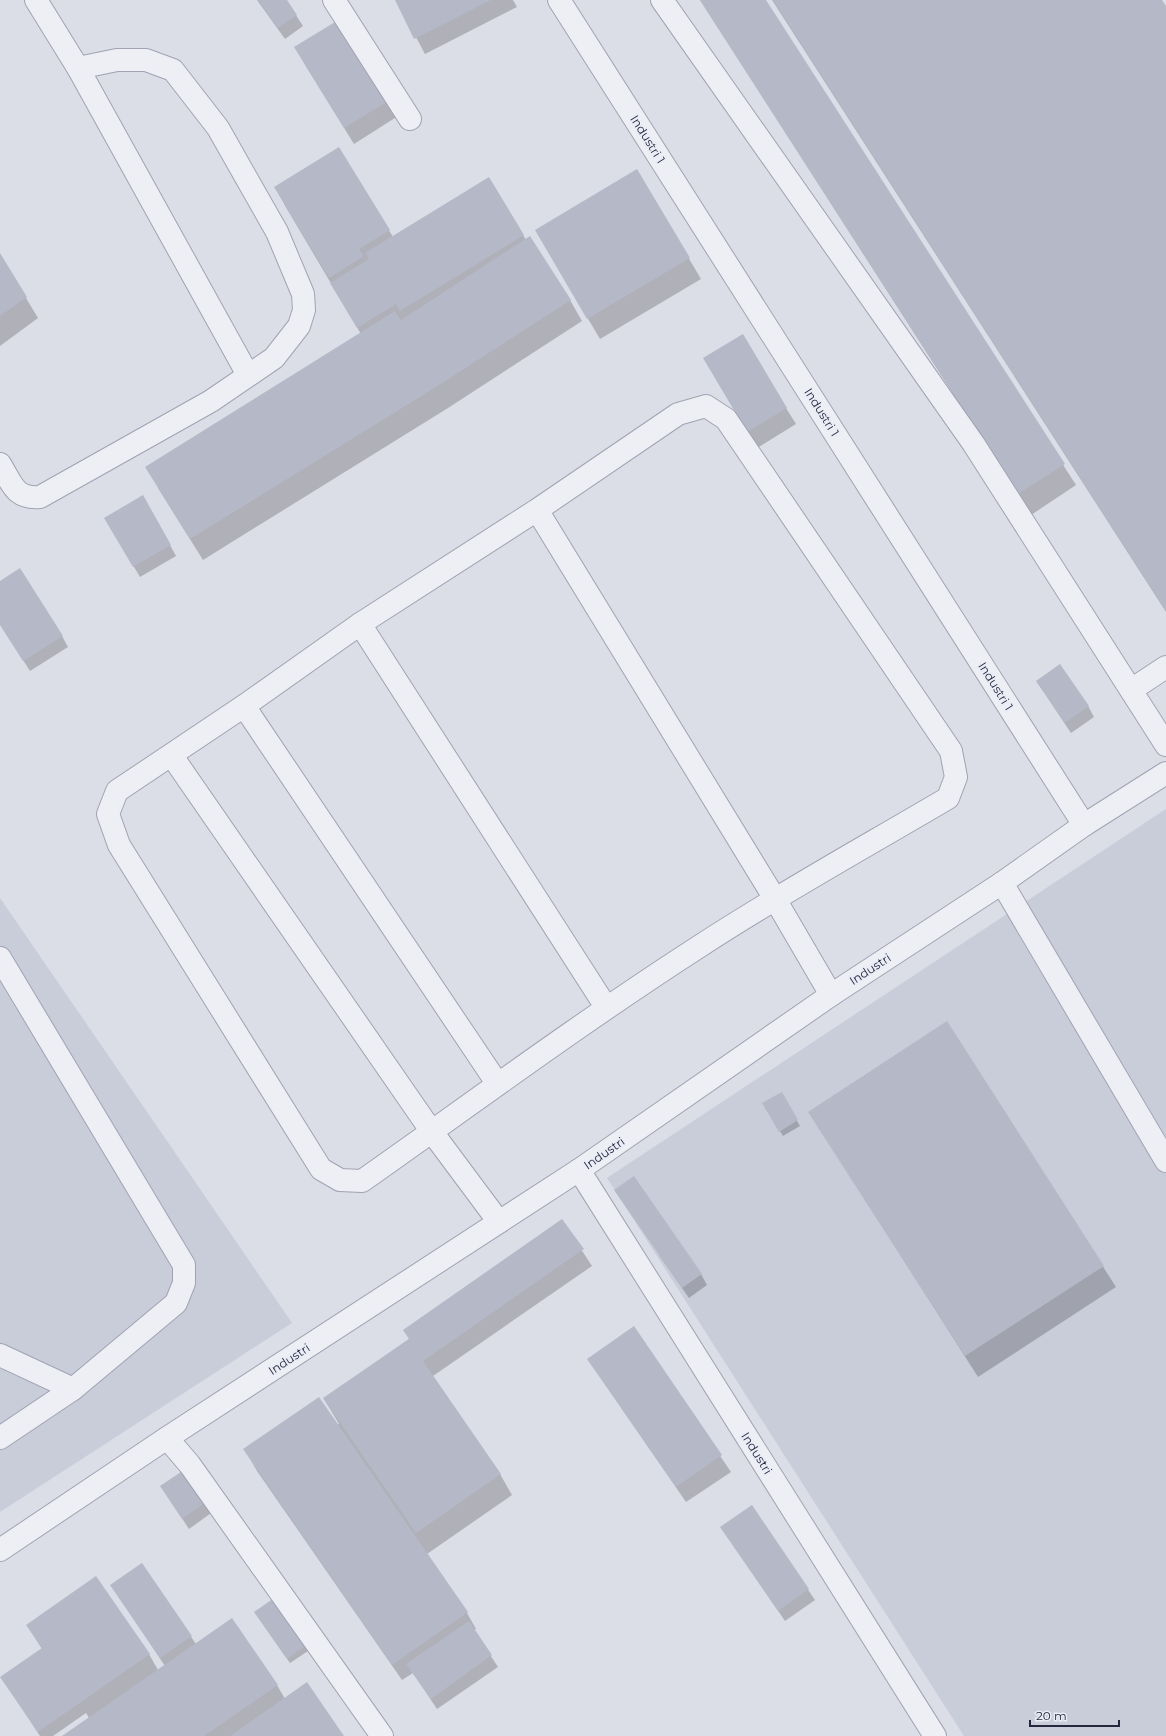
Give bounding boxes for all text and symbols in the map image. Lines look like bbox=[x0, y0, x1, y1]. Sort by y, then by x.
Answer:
street label: Industri 1 bbox=[627, 112, 669, 166]
street label: Industri 1 bbox=[801, 385, 843, 439]
street label: Industri 1 bbox=[975, 659, 1017, 713]
street label: Industri bbox=[846, 950, 894, 988]
street label: Industri bbox=[581, 1133, 627, 1173]
street label: Industri bbox=[265, 1340, 313, 1378]
street label: Industri bbox=[738, 1429, 776, 1477]
scale bar bbox=[1030, 1702, 1119, 1728]
text: 20 m bbox=[1036, 1708, 1067, 1723]

